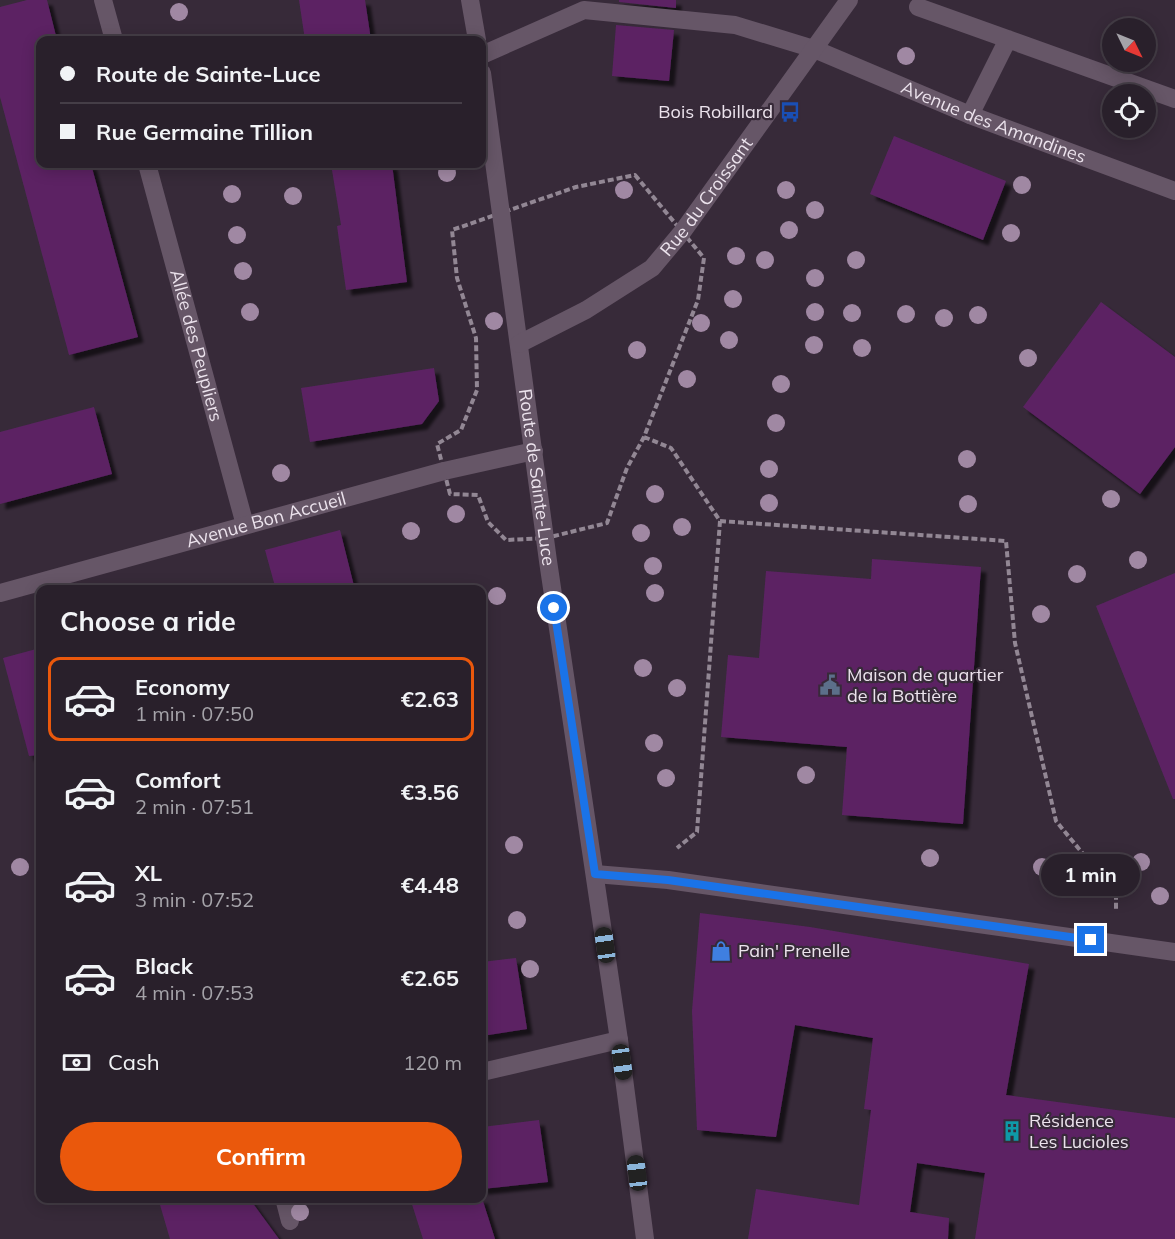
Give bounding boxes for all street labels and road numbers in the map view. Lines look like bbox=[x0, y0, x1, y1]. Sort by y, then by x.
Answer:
street label: Avenue des Amandines bbox=[898, 75, 1089, 168]
street label: Rue du Croissant bbox=[655, 133, 758, 261]
street label: Allée des Peupliers bbox=[165, 267, 228, 424]
street label: Route de Sainte-Luce bbox=[514, 387, 561, 567]
street label: Avenue Bon Accueil bbox=[183, 486, 349, 552]

